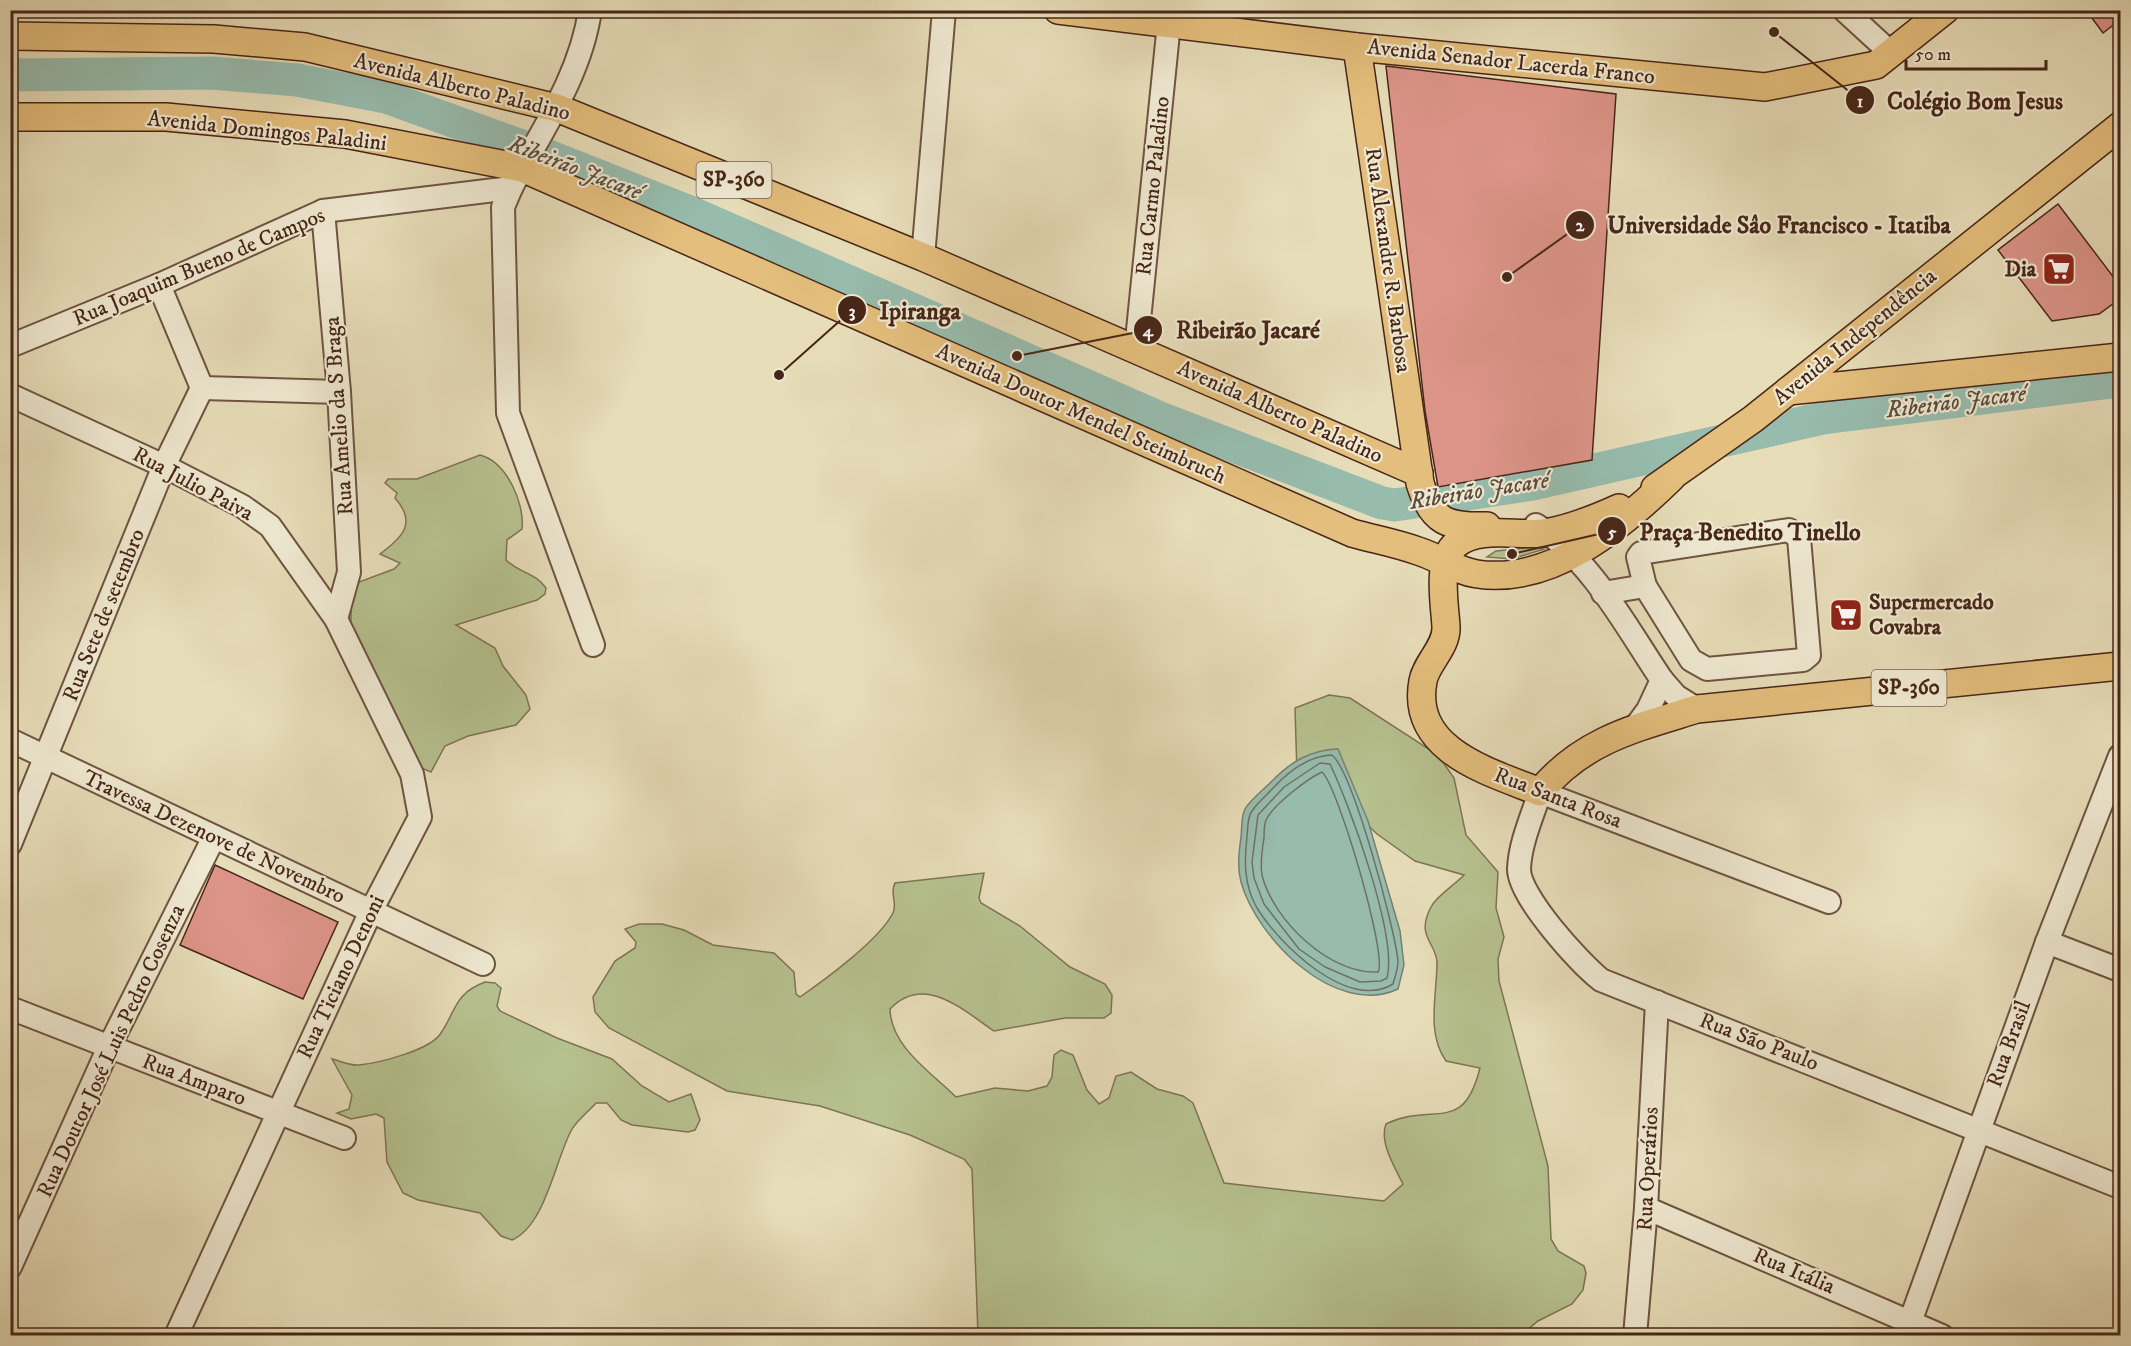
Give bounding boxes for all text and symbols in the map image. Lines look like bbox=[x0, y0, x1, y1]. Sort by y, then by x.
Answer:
street label: Avenida Senador Lacerda Franco bbox=[1366, 33, 1656, 91]
scale bar bbox=[1906, 33, 2046, 71]
text: 50 m bbox=[1915, 44, 1951, 66]
street label: Avenida Alberto Paladino bbox=[351, 47, 573, 127]
callout: Colégio Bom Jesus bbox=[1845, 79, 2075, 121]
text: Colégio Bom Jesus bbox=[1887, 87, 2063, 117]
text: 1 bbox=[1857, 91, 1864, 113]
street label: Rua Carmo Paladino bbox=[1130, 95, 1176, 277]
street label: Avenida Domingos Paladini bbox=[146, 105, 388, 157]
water label: Ribeirão Jacaré bbox=[503, 128, 650, 209]
street label: Rua Alexandre R. Barbosa bbox=[1359, 146, 1417, 375]
road number: SP-360 bbox=[696, 162, 771, 198]
street label: Rua Joaquim Bueno de Campos bbox=[69, 202, 329, 332]
callout: Universidade Sâo Francisco - Itatiba bbox=[1565, 204, 1963, 246]
text: Universidade Sâo Francisco - Itatiba bbox=[1607, 211, 1952, 241]
text: 2 bbox=[1576, 215, 1586, 237]
supermarket icon: Dia bbox=[2041, 251, 2077, 287]
place label: Dia bbox=[2005, 256, 2037, 283]
street label: Avenida Independência bbox=[1768, 262, 1943, 411]
callout: Ipiranga bbox=[837, 289, 973, 331]
text: Ipiranga bbox=[879, 297, 962, 327]
text: 3 bbox=[849, 301, 856, 323]
callout: Ribeirão Jacaré bbox=[1133, 309, 1332, 351]
street label: Rua Amelio da S Braga bbox=[319, 315, 359, 516]
text: Ribeirão Jacaré bbox=[1176, 316, 1321, 346]
text: 4 bbox=[1142, 320, 1154, 342]
street label: Avenida Doutor Mendel Steimbruch bbox=[932, 338, 1231, 490]
street label: Avenida Alberto Paladino bbox=[1173, 355, 1387, 469]
water label: Ribeirão Jacaré bbox=[1883, 378, 2031, 426]
street label: Rua Julio Paiva bbox=[128, 441, 259, 527]
water label: Ribeirão Jacaré bbox=[1406, 465, 1555, 517]
callout: Praça Benedito Tinello bbox=[1597, 510, 1873, 552]
text: Praça Benedito Tinello bbox=[1639, 518, 1861, 548]
text: 5 bbox=[1607, 522, 1617, 544]
street label: Rua Sete de setembro bbox=[57, 525, 151, 705]
place label: Supermercado Covabra bbox=[1869, 589, 1994, 641]
supermarket icon: Supermercado Covabra bbox=[1828, 597, 1864, 633]
road number: SP-360 bbox=[1872, 670, 1946, 706]
street label: Rua Santa Rosa bbox=[1490, 761, 1626, 835]
street label: Travessa Dezenove de Novembro bbox=[78, 764, 350, 910]
street label: Rua Ticiano Denoni bbox=[291, 891, 391, 1063]
street label: Rua Doutor José Luis Pedro Cosenza bbox=[31, 900, 191, 1202]
street label: Rua Brasil bbox=[1981, 997, 2037, 1091]
street label: Rua São Paulo bbox=[1696, 1007, 1822, 1077]
street label: Rua Amparo bbox=[138, 1048, 250, 1112]
street label: Rua Operários bbox=[1631, 1106, 1665, 1232]
street label: Rua Itália bbox=[1749, 1242, 1839, 1300]

